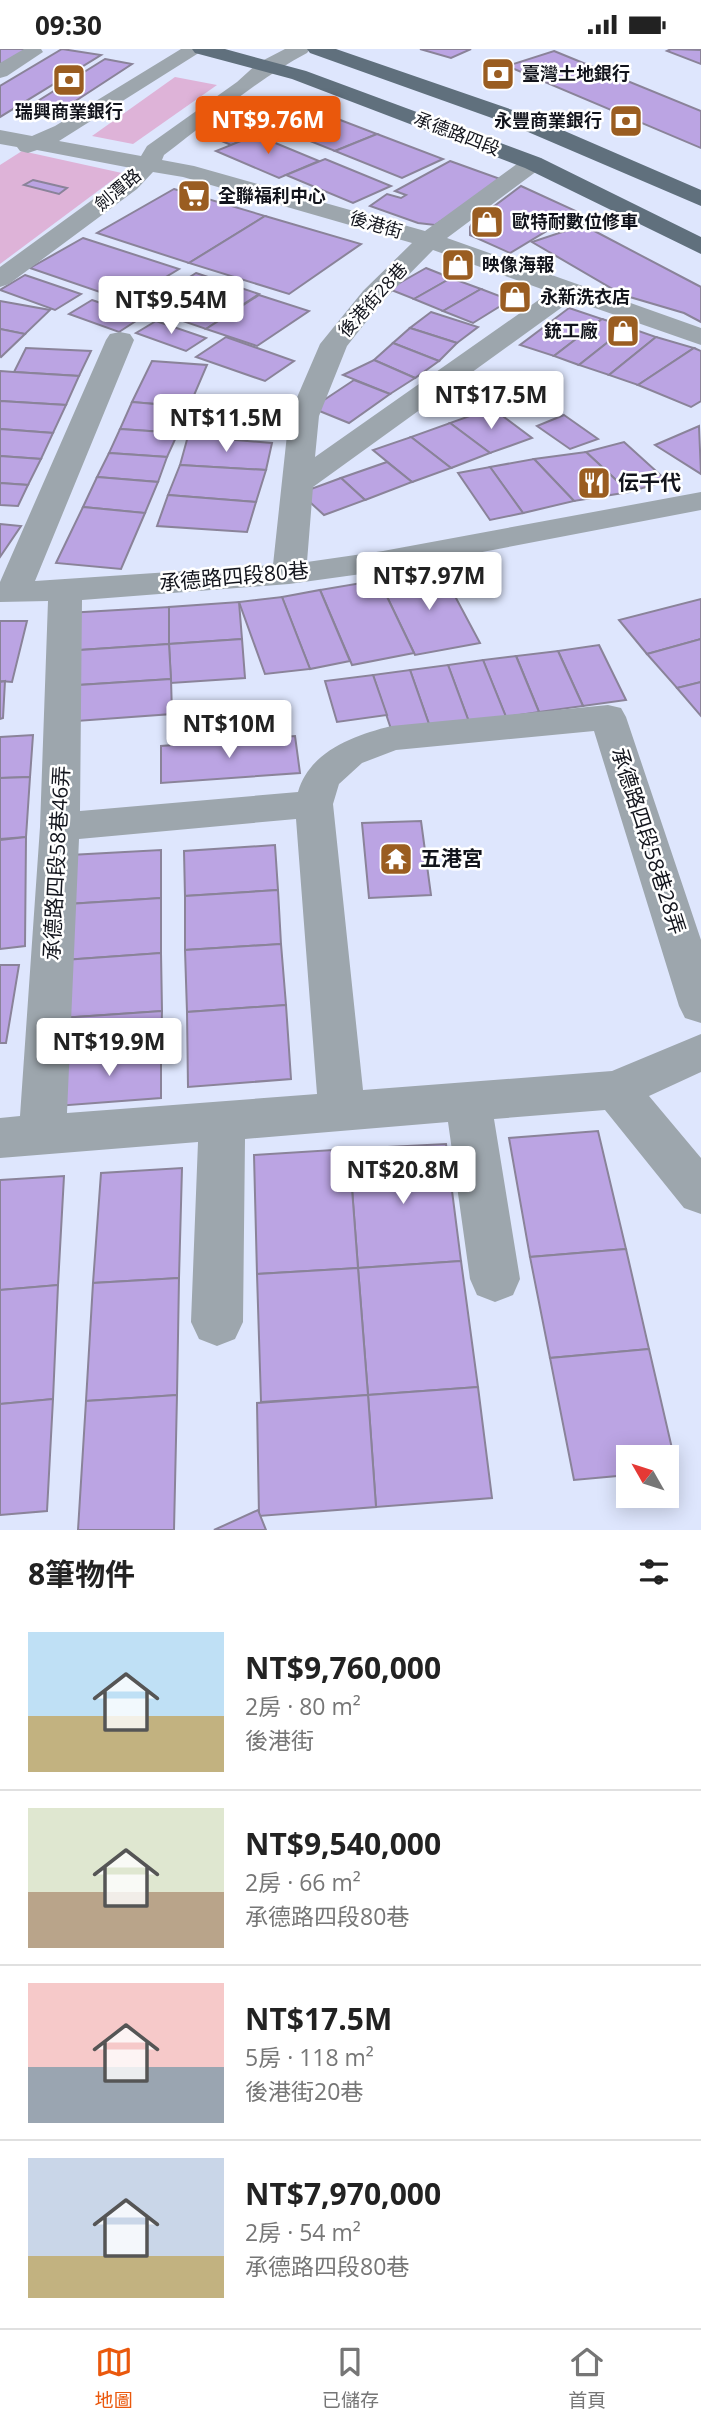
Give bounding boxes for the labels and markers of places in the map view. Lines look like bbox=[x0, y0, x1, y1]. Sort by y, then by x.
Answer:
bank icon: 臺灣土地銀行 bbox=[479, 55, 517, 93]
bank icon: 瑞興商業銀行 bbox=[50, 61, 88, 99]
place label: 臺灣土地銀行 bbox=[522, 61, 630, 85]
pin: NT$9.76M bbox=[196, 97, 340, 156]
place label: 瑞興商業銀行 bbox=[15, 99, 123, 123]
bank icon: 永豐商業銀行 bbox=[607, 102, 645, 140]
place label: 永豐商業銀行 bbox=[494, 108, 602, 132]
supermarket icon: 全聯福利中心 bbox=[175, 177, 213, 215]
place label: 全聯福利中心 bbox=[218, 183, 326, 207]
shop icon: 歐特耐數位修車 bbox=[468, 203, 506, 241]
place label: 歐特耐數位修車 bbox=[512, 209, 638, 233]
shop icon: 映像海報 bbox=[439, 246, 477, 284]
place label: 映像海報 bbox=[482, 252, 554, 276]
pin: NT$9.54M bbox=[99, 277, 243, 336]
shop icon: 永新洗衣店 bbox=[496, 278, 534, 316]
place label: 永新洗衣店 bbox=[540, 284, 630, 308]
shop icon: 銃工廠 bbox=[604, 312, 642, 350]
place label: 銃工廠 bbox=[544, 318, 598, 342]
pin: NT$17.5M bbox=[419, 371, 563, 431]
pin: NT$11.5M bbox=[154, 395, 298, 454]
restaurant icon: 伝千代 bbox=[575, 464, 613, 502]
place label: 伝千代 bbox=[618, 468, 681, 496]
pin: NT$7.97M bbox=[357, 553, 501, 612]
pin: NT$10M bbox=[172, 701, 286, 760]
temple icon: 五港宮 bbox=[377, 840, 415, 878]
place label: 五港宮 bbox=[420, 844, 483, 872]
pin: NT$19.9M bbox=[37, 1019, 181, 1078]
pin: NT$20.8M bbox=[331, 1147, 475, 1206]

